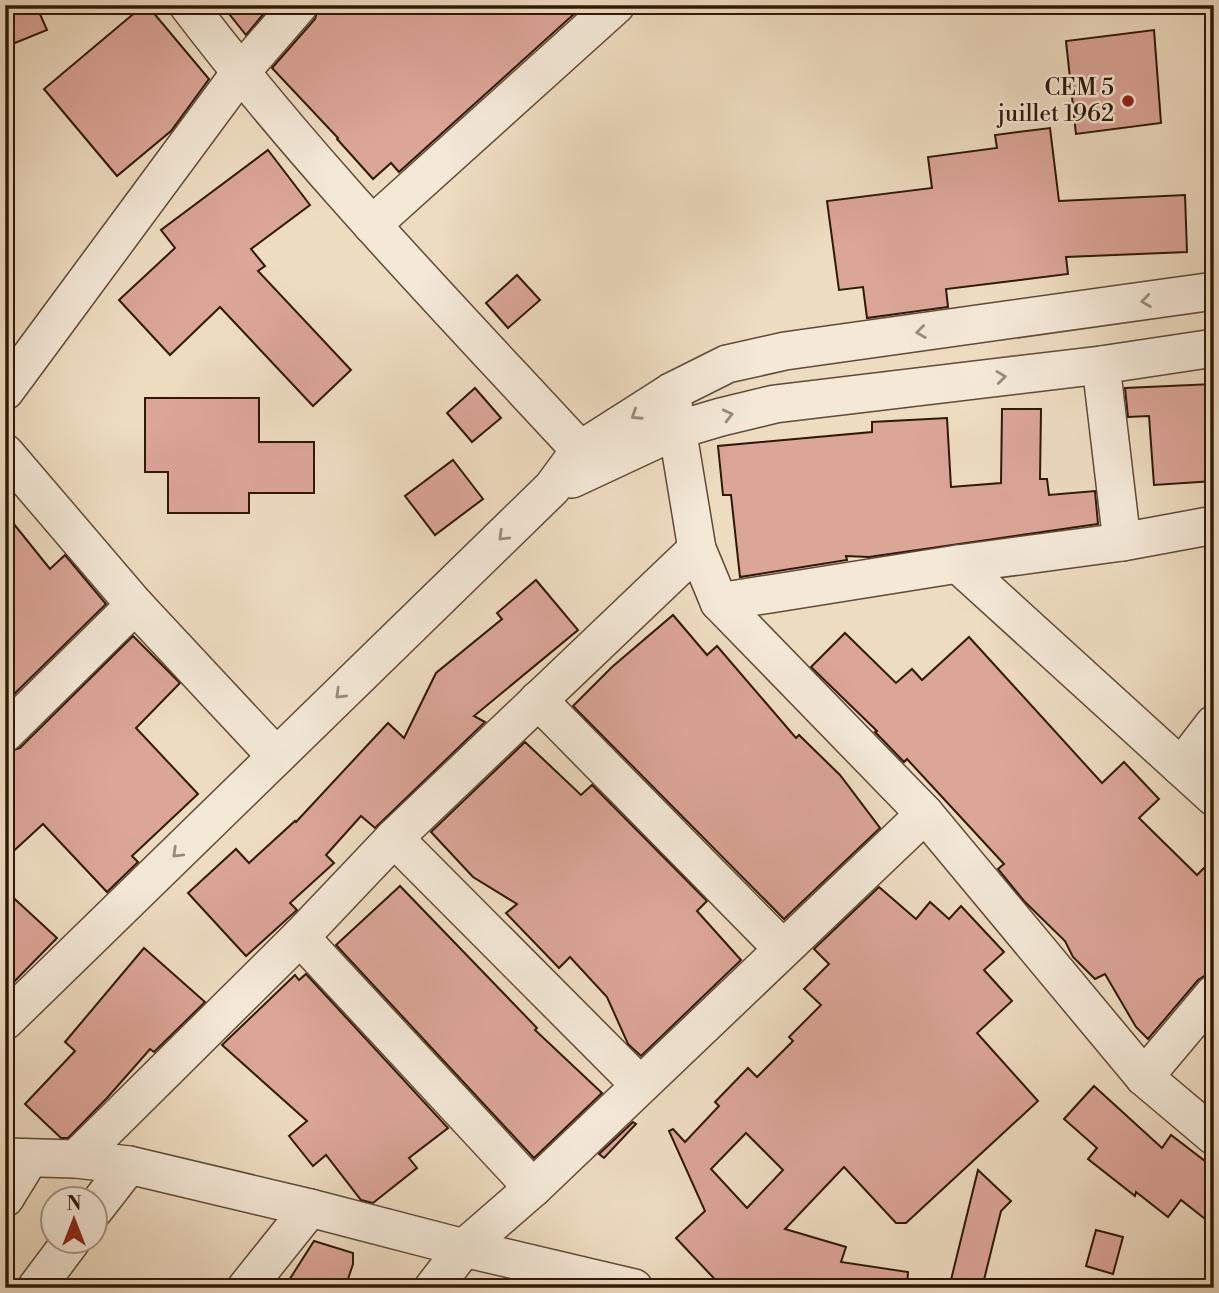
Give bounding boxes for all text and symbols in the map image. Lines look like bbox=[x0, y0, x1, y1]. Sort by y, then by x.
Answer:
place label: CEM 5 juillet 1962 bbox=[997, 74, 1114, 128]
marker: CEM 5 juillet 1962 bbox=[1120, 93, 1136, 109]
one-way arrow bbox=[1140, 293, 1152, 308]
one-way arrow bbox=[915, 325, 927, 340]
one-way arrow bbox=[995, 369, 1007, 384]
one-way arrow bbox=[630, 406, 643, 419]
one-way arrow bbox=[722, 409, 734, 423]
one-way arrow bbox=[498, 527, 511, 540]
one-way arrow bbox=[335, 686, 348, 699]
one-way arrow bbox=[173, 845, 185, 857]
north arrow bbox=[38, 1184, 108, 1254]
text: N bbox=[66, 1192, 82, 1216]

